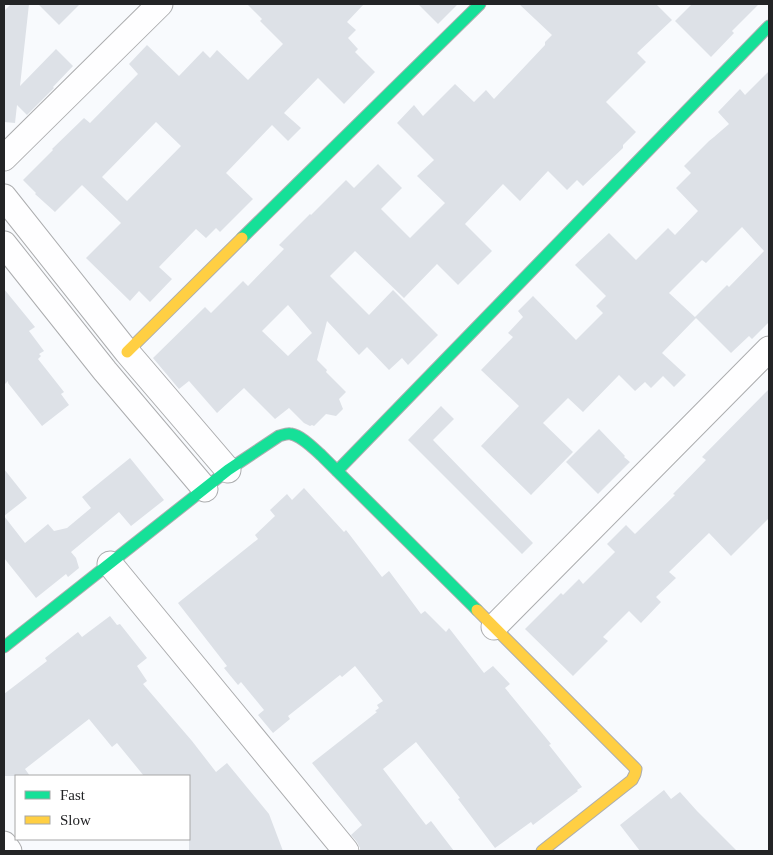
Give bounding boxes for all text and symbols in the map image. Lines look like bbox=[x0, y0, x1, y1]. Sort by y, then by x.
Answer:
legend bbox=[15, 775, 190, 840]
text: Fast bbox=[60, 787, 86, 803]
text: Slow bbox=[60, 812, 91, 828]

